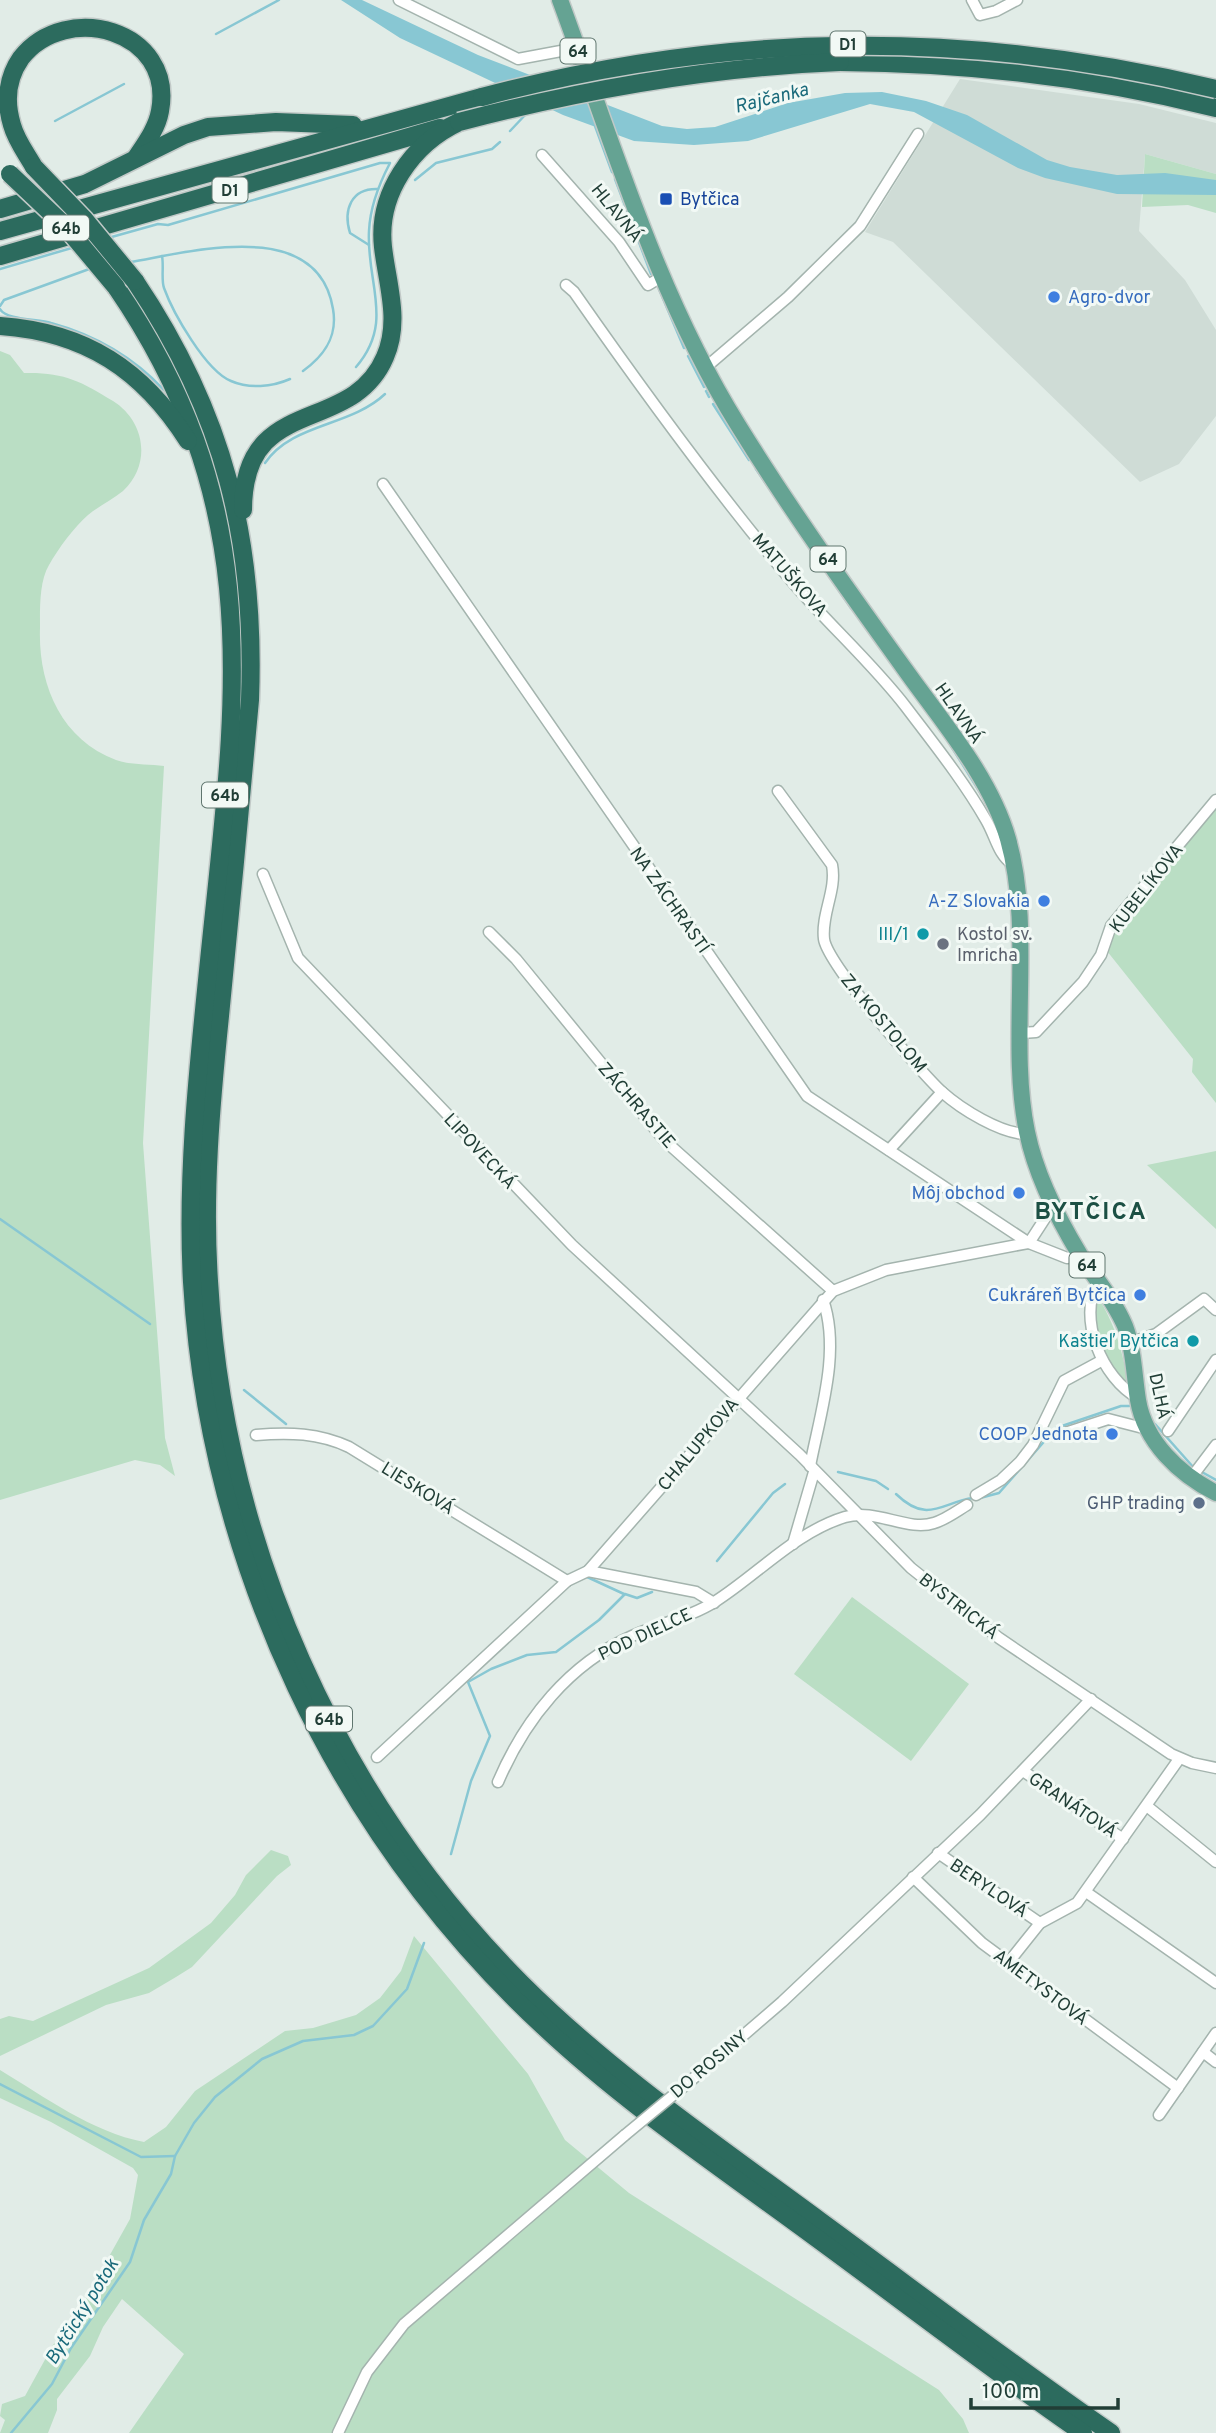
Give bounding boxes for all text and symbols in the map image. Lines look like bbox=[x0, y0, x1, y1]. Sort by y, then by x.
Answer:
road number: D1 bbox=[830, 32, 866, 56]
road number: 64 bbox=[560, 38, 596, 64]
water label: Rajčanka bbox=[732, 78, 811, 120]
road number: D1 bbox=[212, 178, 247, 202]
street label: HLAVNÁ bbox=[585, 178, 648, 248]
place label: Bytčica bbox=[680, 189, 740, 212]
marker: Bytčica bbox=[658, 191, 674, 207]
road number: 64b bbox=[43, 216, 89, 240]
place label: Agro-dvor bbox=[1068, 287, 1151, 310]
marker: Agro-dvor bbox=[1046, 289, 1062, 305]
street label: MATUŠKOVA bbox=[746, 528, 833, 623]
road number: 64 bbox=[810, 546, 846, 572]
street label: HLAVNÁ bbox=[928, 678, 989, 749]
road number: 64b bbox=[202, 782, 248, 808]
street label: KUBELÍKOVA bbox=[1104, 838, 1189, 938]
street label: NA ZÁCHRASTÍ bbox=[624, 842, 717, 960]
place label: A-Z Slovakia bbox=[928, 891, 1030, 914]
marker: A-Z Slovakia bbox=[1036, 893, 1052, 909]
place label: III/1 bbox=[878, 924, 909, 947]
place label: Kostol sv. Imricha bbox=[957, 924, 1032, 968]
marker: III/1 bbox=[915, 926, 931, 942]
marker: Kostol sv. Imricha bbox=[935, 936, 951, 952]
street label: ZA KOSTOLOM bbox=[835, 970, 931, 1078]
street label: ZÁCHRASTIE bbox=[592, 1057, 681, 1154]
street label: LIPOVECKÁ bbox=[438, 1108, 521, 1195]
place label: Môj obchod bbox=[911, 1183, 1005, 1206]
marker: Môj obchod bbox=[1011, 1185, 1027, 1201]
district label: BYTČICA bbox=[1034, 1196, 1148, 1228]
road number: 64 bbox=[1070, 1252, 1104, 1278]
place label: Cukráreň Bytčica bbox=[988, 1285, 1126, 1308]
marker: Cukráreň Bytčica bbox=[1132, 1287, 1148, 1303]
place label: Kaštieľ Bytčica bbox=[1058, 1331, 1179, 1354]
marker: Kaštieľ Bytčica bbox=[1185, 1333, 1201, 1349]
street label: DLHÁ bbox=[1142, 1371, 1177, 1422]
street label: CHALUPKOVA bbox=[653, 1394, 745, 1496]
place label: COOP Jednota bbox=[979, 1424, 1098, 1447]
marker: COOP Jednota bbox=[1104, 1426, 1120, 1442]
street label: LIESKOVÁ bbox=[376, 1456, 459, 1521]
place label: GHP trading bbox=[1087, 1493, 1185, 1516]
marker: GHP trading bbox=[1191, 1495, 1207, 1511]
street label: BYSTRICKÁ bbox=[913, 1567, 1004, 1646]
street label: POD DIELCE bbox=[595, 1604, 696, 1667]
road number: 64b bbox=[306, 1707, 352, 1732]
street label: GRANÁTOVÁ bbox=[1023, 1766, 1122, 1844]
street label: BERYLOVÁ bbox=[944, 1853, 1033, 1924]
street label: AMETYSTOVÁ bbox=[988, 1943, 1093, 2031]
street label: DO ROSINY bbox=[666, 2026, 754, 2104]
water label: Bytčický potok bbox=[41, 2254, 125, 2370]
scale bar bbox=[971, 2366, 1118, 2410]
text: 100 m bbox=[982, 2379, 1039, 2406]

